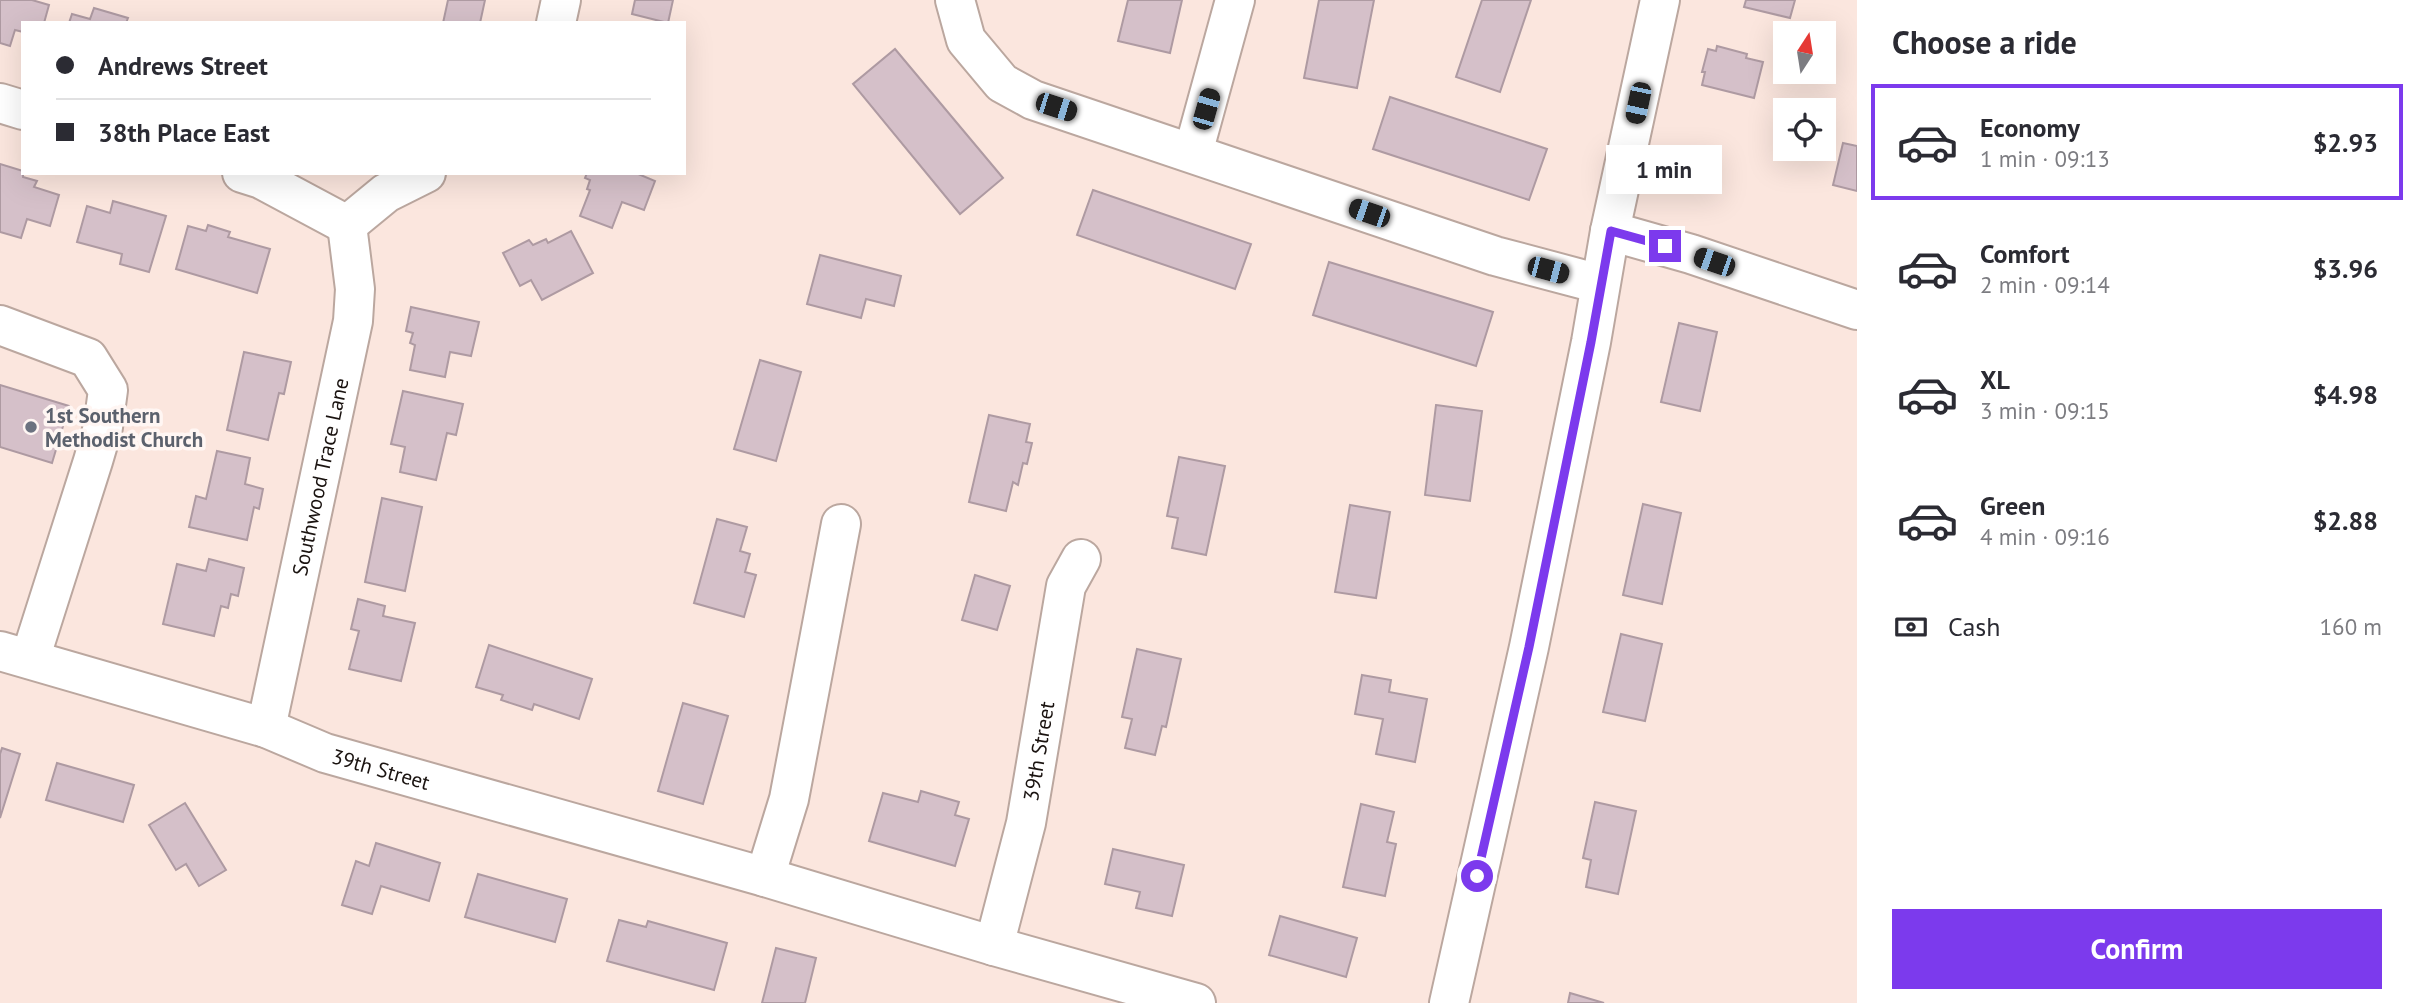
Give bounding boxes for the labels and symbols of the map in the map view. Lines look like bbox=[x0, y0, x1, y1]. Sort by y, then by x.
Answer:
north arrow bbox=[1773, 21, 1836, 84]
car bbox=[1624, 80, 1653, 126]
car bbox=[1191, 86, 1222, 132]
car bbox=[1033, 91, 1080, 123]
callout: 1 min bbox=[1607, 145, 1723, 194]
car bbox=[1346, 196, 1393, 230]
route end bbox=[1649, 230, 1681, 262]
car bbox=[1691, 245, 1738, 279]
car bbox=[1525, 254, 1572, 286]
street label: Southwood Trace Lane bbox=[285, 375, 354, 578]
place label: 1st Southern Methodist Church bbox=[45, 402, 203, 453]
marker: 1st Southern Methodist Church bbox=[23, 419, 39, 435]
street label: 39th Street bbox=[1016, 699, 1060, 803]
street label: 39th Street bbox=[329, 742, 433, 795]
route start bbox=[1461, 860, 1493, 892]

